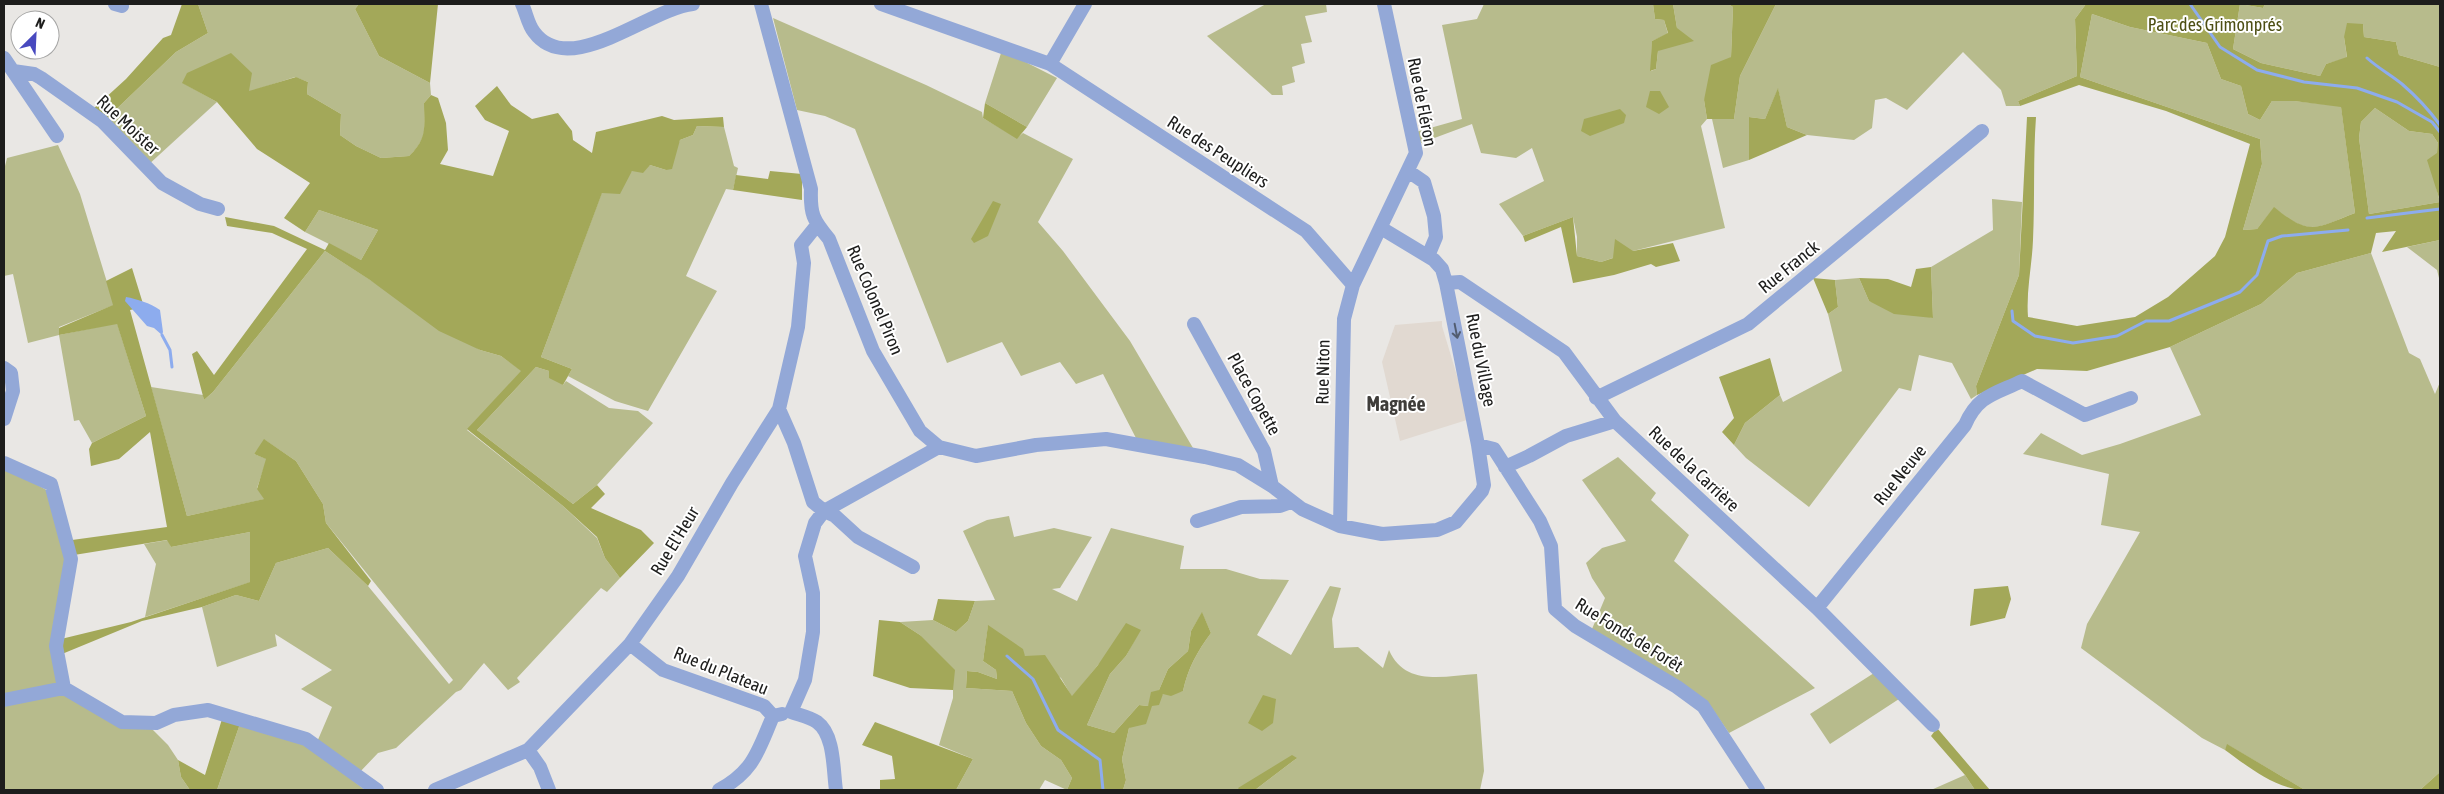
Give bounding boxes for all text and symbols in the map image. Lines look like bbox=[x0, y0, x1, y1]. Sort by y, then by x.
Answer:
north arrow bbox=[10, 10, 60, 60]
text: N bbox=[33, 14, 47, 32]
park label: Parc des Grimonprés bbox=[2148, 14, 2282, 35]
street label: Rue de Fléron bbox=[1404, 56, 1441, 148]
street label: Rue Moister bbox=[93, 90, 164, 159]
street label: Rue des Peupliers bbox=[1164, 111, 1273, 192]
street label: Rue Franck bbox=[1754, 236, 1823, 297]
street label: Rue Colonel Piron bbox=[843, 242, 908, 358]
street label: Rue du Village bbox=[1462, 312, 1501, 408]
one-way arrow bbox=[1451, 323, 1461, 339]
street label: Rue Niton bbox=[1311, 339, 1334, 405]
street label: Place Copette bbox=[1223, 349, 1286, 439]
district label: Magnée bbox=[1366, 392, 1426, 415]
street label: Rue de la Carrière bbox=[1645, 421, 1744, 516]
street label: Rue Neuve bbox=[1869, 440, 1930, 509]
street label: Rue El'Heur bbox=[646, 502, 704, 579]
street label: Rue Fonds de Forêt bbox=[1572, 593, 1687, 676]
street label: Rue du Plateau bbox=[671, 642, 772, 699]

